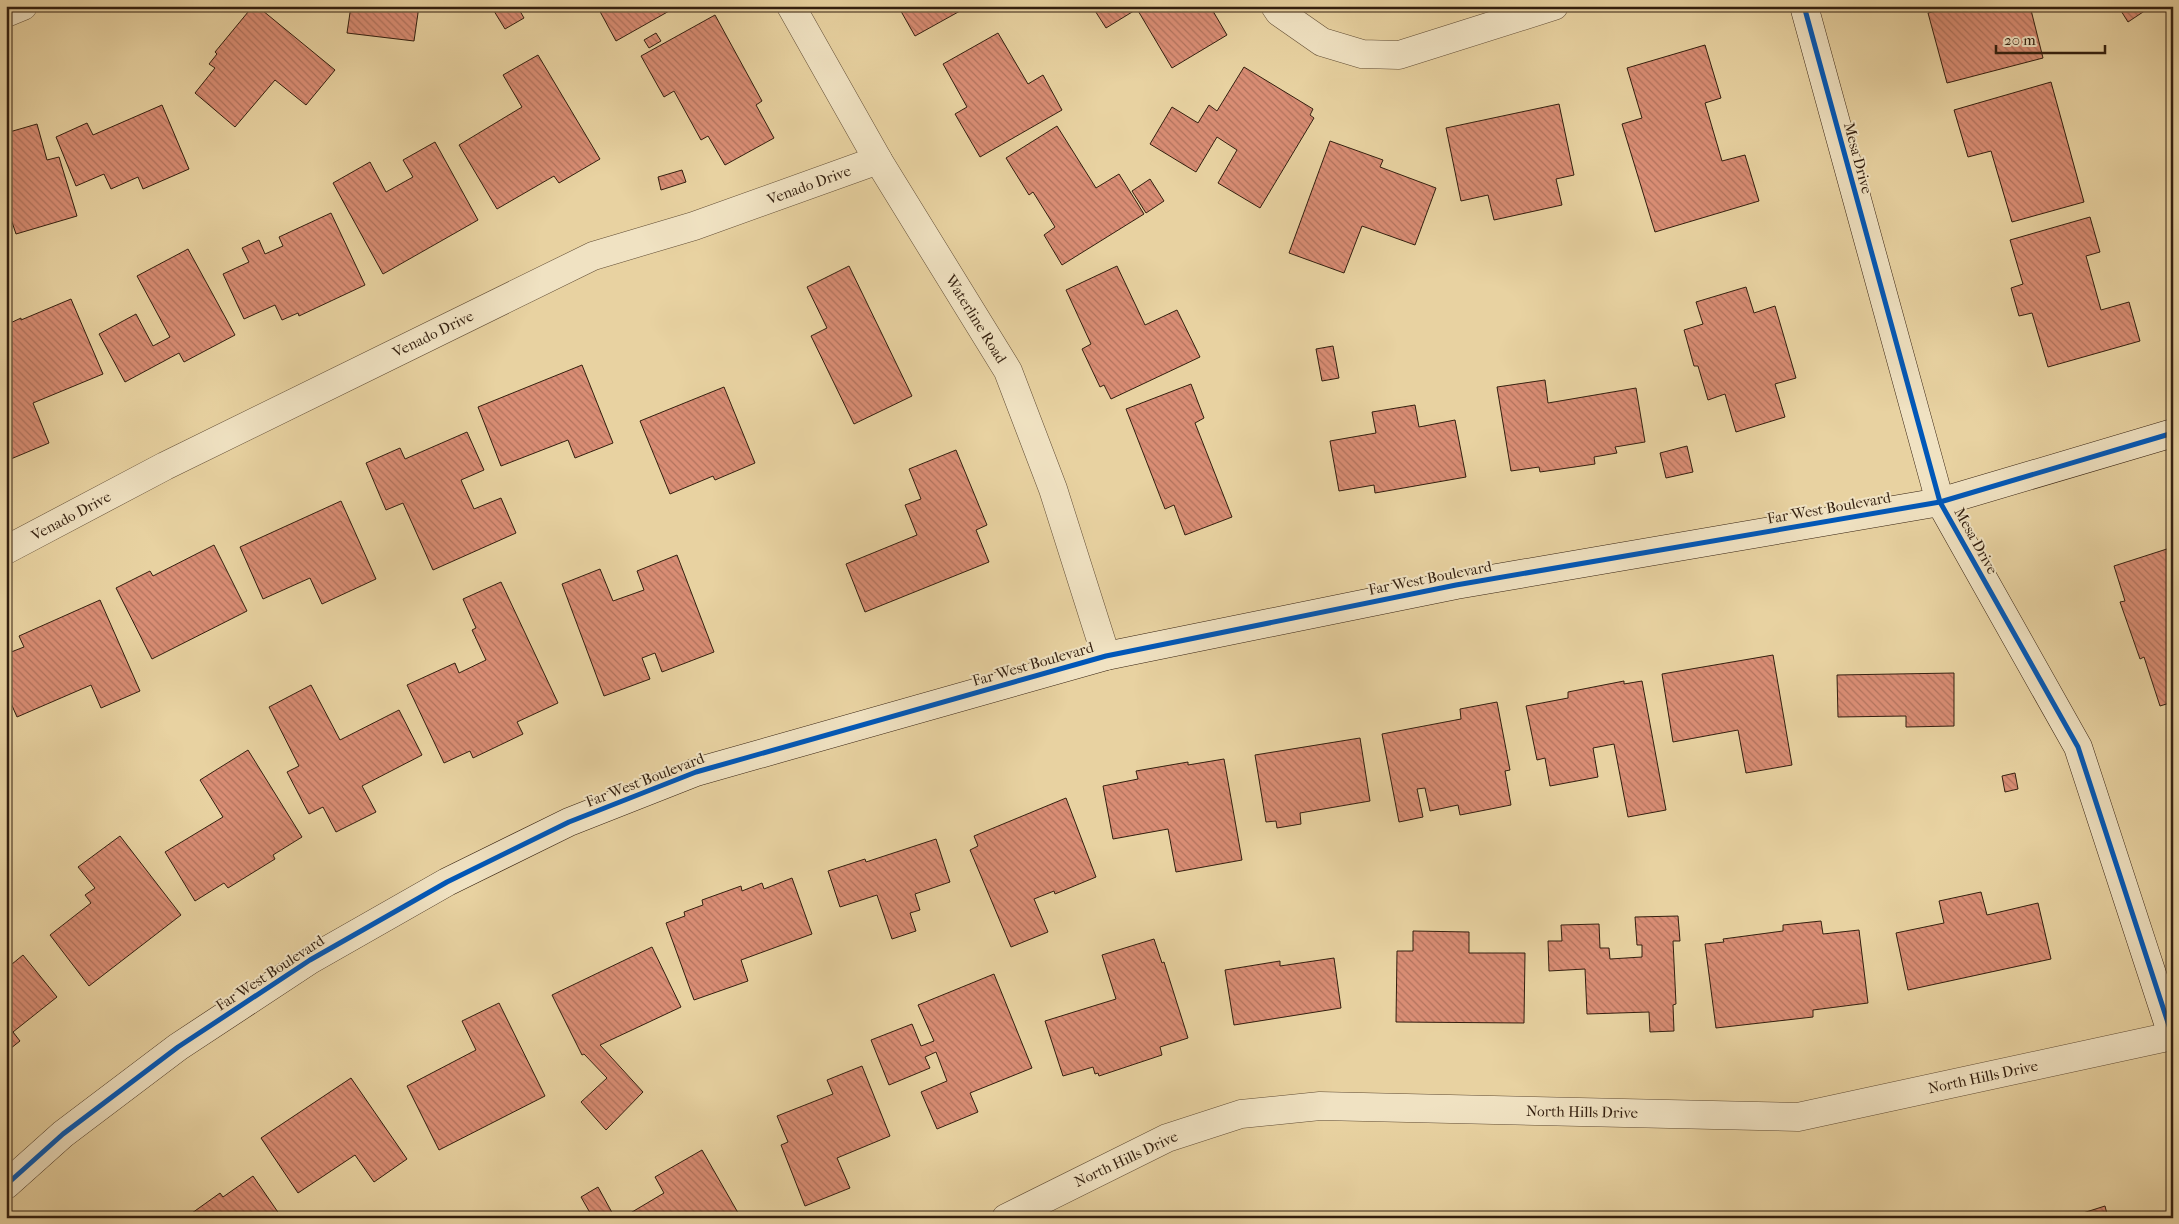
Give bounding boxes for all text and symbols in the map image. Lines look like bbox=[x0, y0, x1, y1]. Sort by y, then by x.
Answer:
scale bar bbox=[1996, 22, 2105, 54]
text: 20 m bbox=[2004, 31, 2036, 49]
street label: Mesa Drive bbox=[1840, 120, 1876, 196]
street label: Venado Drive bbox=[764, 161, 854, 209]
street label: Waterline Road bbox=[941, 271, 1011, 367]
street label: Venado Drive bbox=[389, 306, 477, 362]
street label: Venado Drive bbox=[27, 487, 114, 545]
street label: Far West Boulevard bbox=[1766, 488, 1893, 528]
street label: Mesa Drive bbox=[1950, 505, 2002, 578]
street label: Far West Boulevard bbox=[1367, 557, 1494, 599]
street label: Far West Boulevard bbox=[970, 638, 1097, 690]
street label: Far West Boulevard bbox=[583, 749, 708, 811]
street label: Far West Boulevard bbox=[212, 931, 328, 1015]
street label: North Hills Drive bbox=[1926, 1056, 2040, 1097]
street label: North Hills Drive bbox=[1526, 1102, 1639, 1122]
street label: North Hills Drive bbox=[1071, 1127, 1181, 1191]

